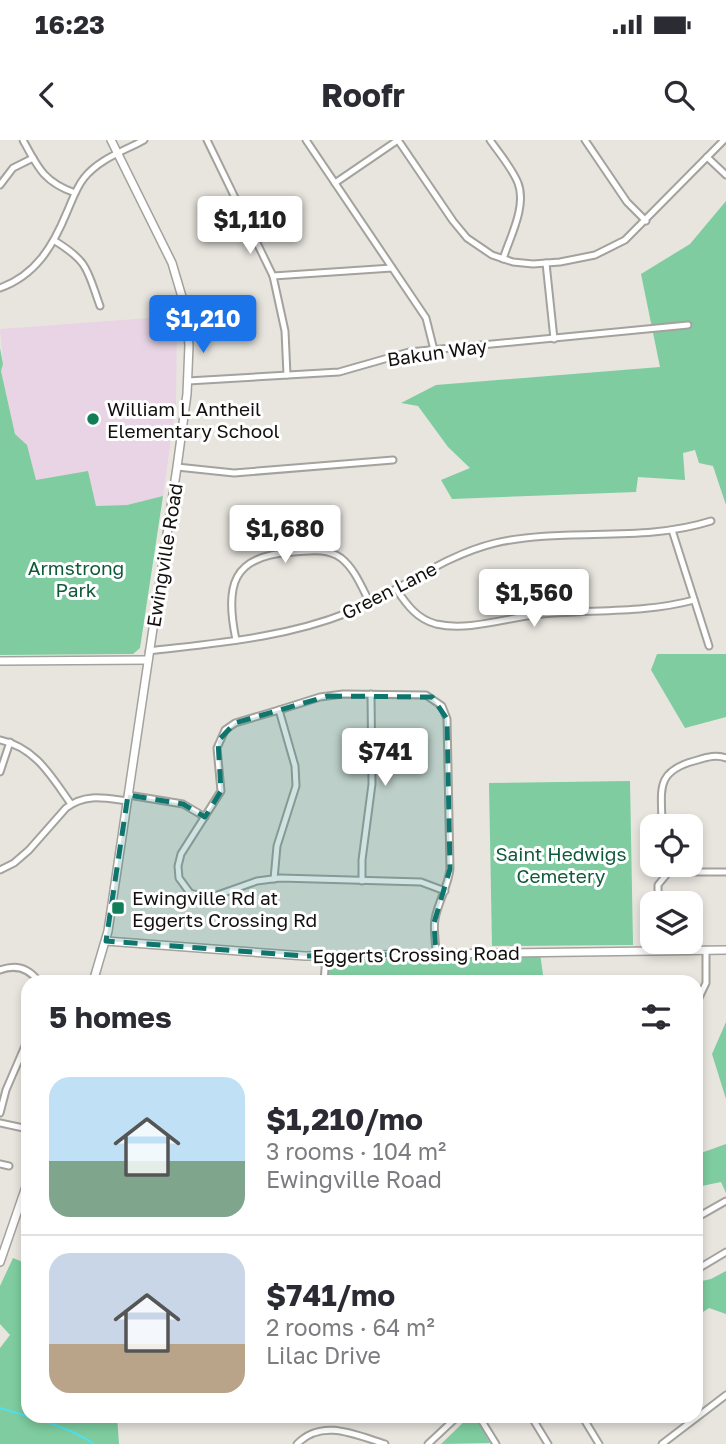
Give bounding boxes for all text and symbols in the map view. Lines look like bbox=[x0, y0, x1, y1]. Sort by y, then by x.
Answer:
text: 16:23 bbox=[35, 9, 105, 40]
icon: back bbox=[28, 76, 66, 114]
text: Roofr bbox=[321, 76, 405, 114]
icon: search bbox=[660, 76, 698, 114]
pin: $1,110 bbox=[193, 197, 307, 256]
text: $1,110 bbox=[213, 205, 287, 233]
pin: $1,210 bbox=[146, 296, 260, 355]
text: $1,210 bbox=[165, 304, 241, 332]
street label: Bakun Way bbox=[386, 334, 489, 370]
place label: William L Antheil Elementary School bbox=[107, 397, 280, 442]
marker: William L Antheil Elementary School bbox=[85, 411, 101, 427]
street label: Ewingville Road bbox=[141, 481, 187, 629]
pin: $1,680 bbox=[228, 506, 342, 565]
text: $1,680 bbox=[246, 514, 324, 542]
park label: Armstrong Park bbox=[28, 556, 124, 601]
street label: Green Lane bbox=[338, 556, 440, 624]
pin: $1,560 bbox=[477, 570, 591, 629]
text: $1,560 bbox=[495, 578, 573, 606]
pin: $741 bbox=[344, 728, 426, 788]
text: $741 bbox=[358, 737, 412, 765]
map controls bbox=[640, 814, 703, 954]
button: locate bbox=[640, 814, 703, 877]
park label: Saint Hedwigs Cemetery bbox=[495, 842, 627, 887]
place label: Ewingville Rd at Eggerts Crossing Rd bbox=[132, 886, 317, 931]
button: layers bbox=[640, 891, 703, 954]
marker: Ewingville Rd at Eggerts Crossing Rd bbox=[110, 900, 126, 916]
street label: Eggerts Crossing Road bbox=[312, 941, 520, 967]
icon: filters bbox=[637, 998, 675, 1036]
text: 5 homes bbox=[49, 999, 172, 1035]
text: $1,210/mo bbox=[266, 1101, 423, 1137]
icon: home bbox=[105, 1105, 189, 1189]
text: 3 rooms · 104 m² bbox=[266, 1137, 446, 1165]
text: Ewingville Road bbox=[266, 1165, 442, 1193]
text: $741/mo bbox=[266, 1277, 395, 1313]
icon: home bbox=[105, 1281, 189, 1365]
text: 2 rooms · 64 m² bbox=[266, 1313, 435, 1341]
text: Lilac Drive bbox=[266, 1341, 381, 1369]

